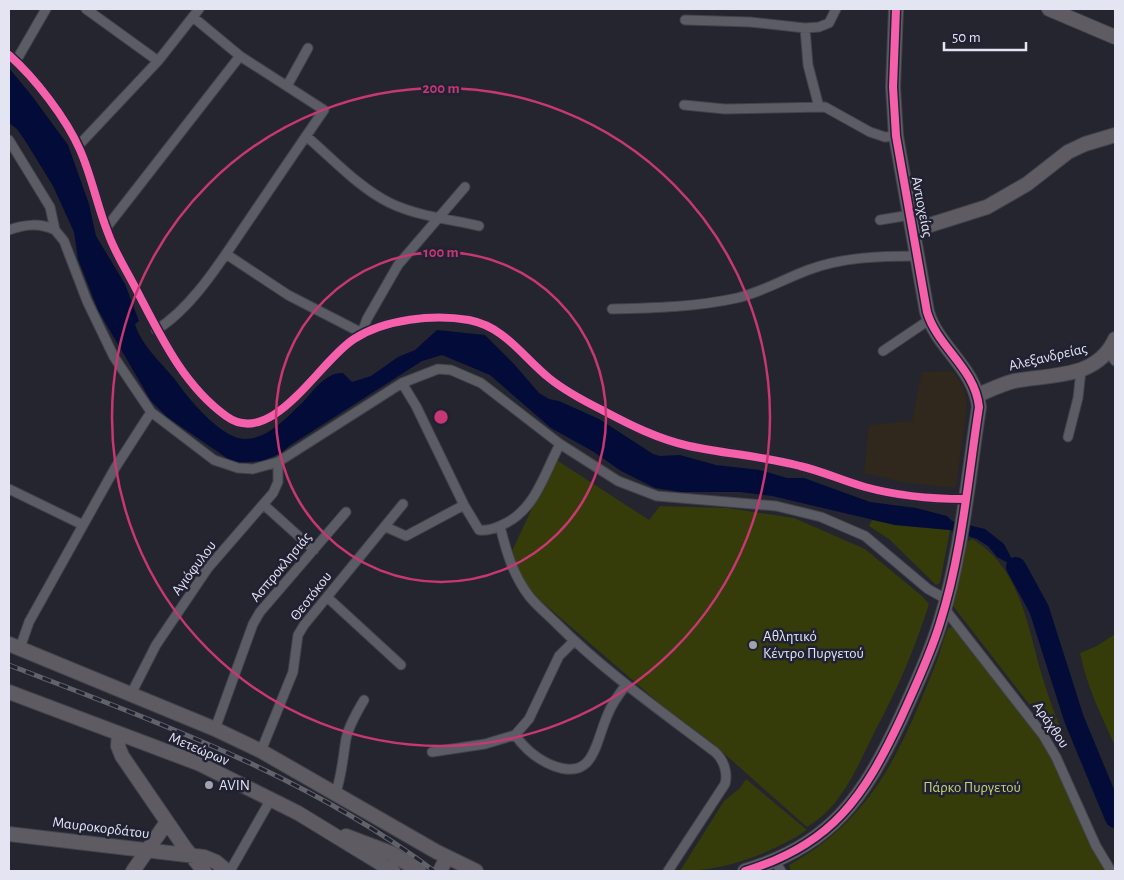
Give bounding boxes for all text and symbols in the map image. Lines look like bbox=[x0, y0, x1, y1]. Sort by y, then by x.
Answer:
scale bar bbox=[944, 20, 1026, 52]
text: 50 m bbox=[952, 30, 981, 45]
text: 200 m bbox=[422, 81, 460, 96]
street label: Αντιοχείας bbox=[909, 175, 935, 239]
text: 100 m bbox=[423, 245, 459, 260]
street label: Αλεξανδρείας bbox=[1007, 341, 1089, 373]
centre of rings bbox=[432, 408, 450, 426]
street label: Ασπροκλησιάς bbox=[248, 529, 315, 605]
street label: Αγιόφυλου bbox=[169, 538, 219, 598]
street label: Θεοτόκου bbox=[287, 569, 335, 623]
place label: Αθλητικό Κέντρο Πυργετού bbox=[763, 629, 864, 661]
marker: Αθλητικό Κέντρο Πυργετού bbox=[747, 639, 759, 651]
street label: Αράχθου bbox=[1030, 699, 1072, 751]
street label: Μετεώρων bbox=[167, 730, 231, 768]
place label: AVIN bbox=[219, 778, 250, 793]
marker: AVIN bbox=[203, 779, 215, 791]
park label: Πάρκο Πυργετού bbox=[923, 780, 1021, 795]
street label: Μαυροκορδάτου bbox=[52, 815, 150, 841]

